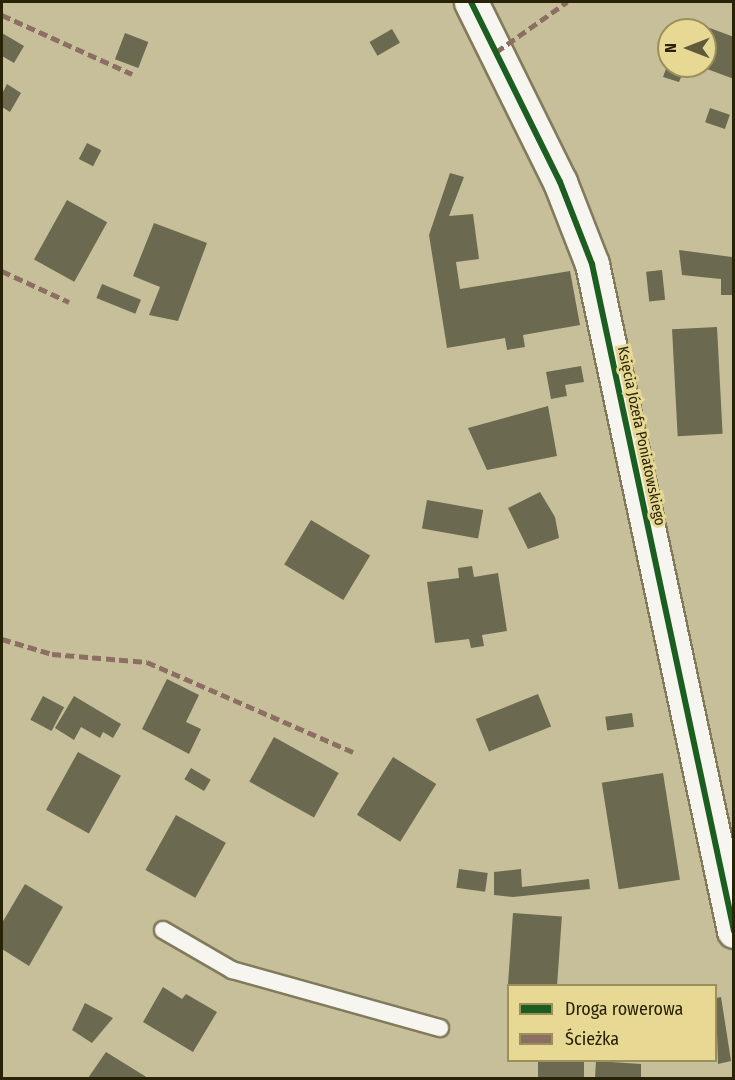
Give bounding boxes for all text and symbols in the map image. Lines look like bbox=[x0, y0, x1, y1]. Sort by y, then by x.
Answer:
north arrow bbox=[657, 18, 717, 78]
text: N bbox=[661, 43, 680, 53]
street label: Księcia Józefa Poniatowskiego bbox=[613, 345, 669, 527]
legend bbox=[507, 984, 717, 1062]
text: Droga rowerowa bbox=[565, 998, 683, 1020]
text: Ścieżka bbox=[565, 1028, 619, 1050]

